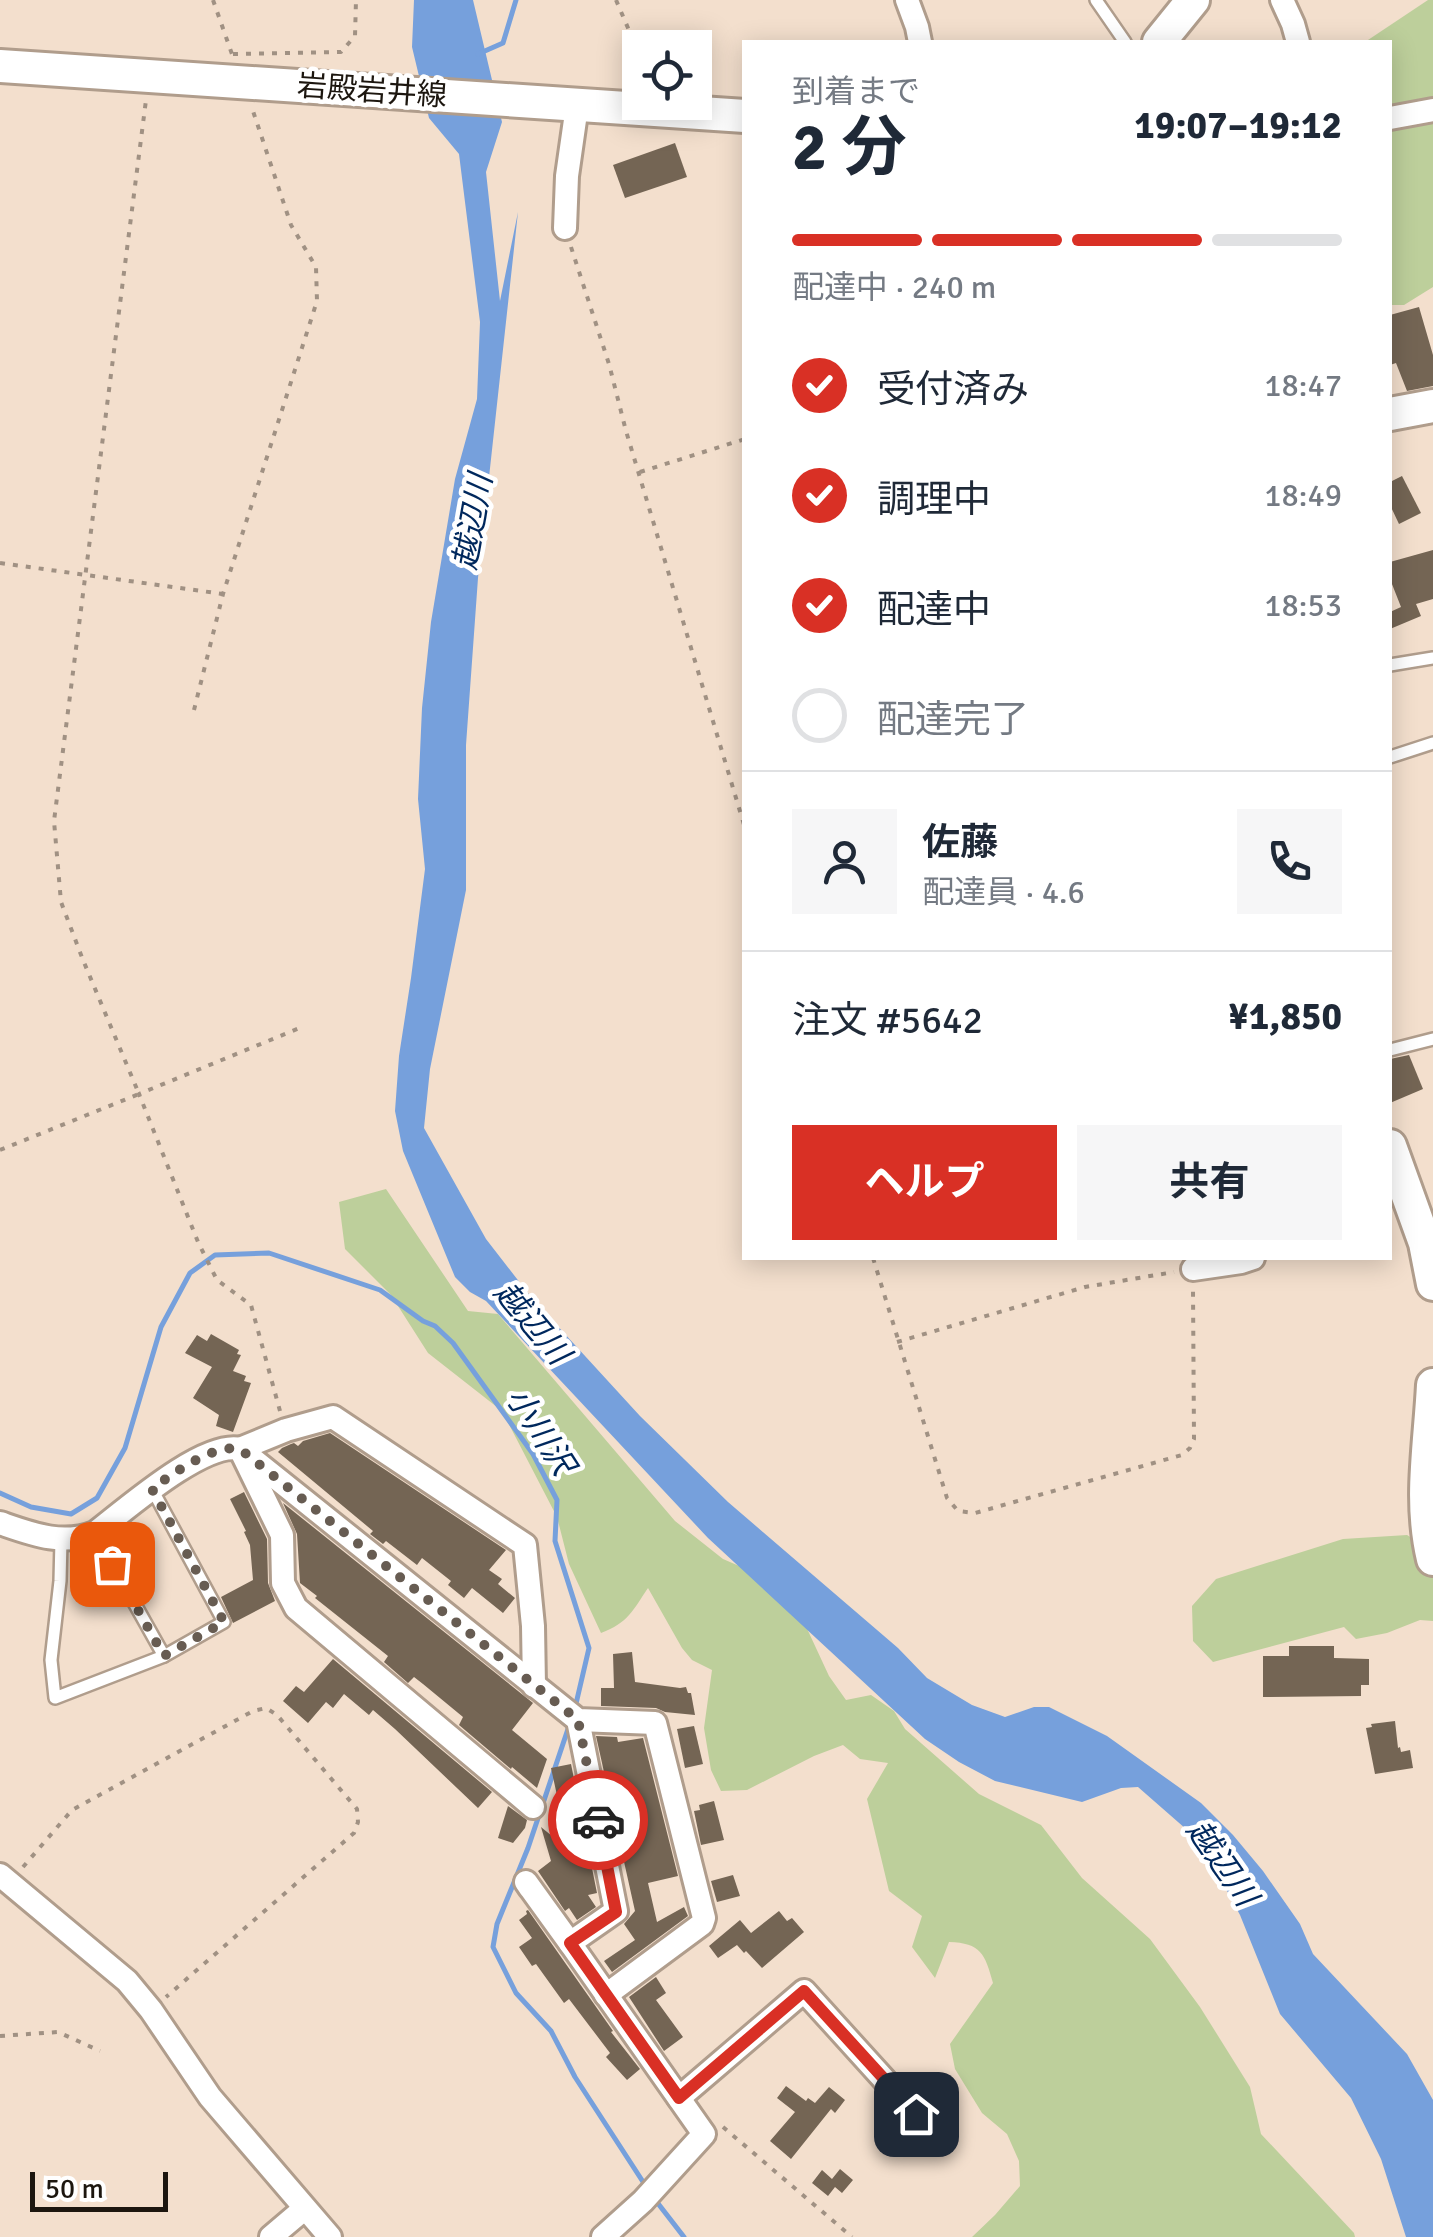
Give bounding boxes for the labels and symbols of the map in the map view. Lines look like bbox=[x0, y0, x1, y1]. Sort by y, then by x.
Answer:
street label: 岩殿岩井線 bbox=[296, 67, 448, 115]
water label: 越辺川 bbox=[445, 468, 501, 573]
water label: 越辺川 bbox=[486, 1274, 580, 1375]
water label: 小川沢 bbox=[497, 1380, 585, 1485]
pin bbox=[70, 1522, 155, 1607]
courier bbox=[548, 1770, 648, 1870]
water label: 越辺川 bbox=[1178, 1812, 1267, 1916]
pin bbox=[874, 2072, 959, 2157]
scale bar bbox=[30, 2167, 168, 2212]

